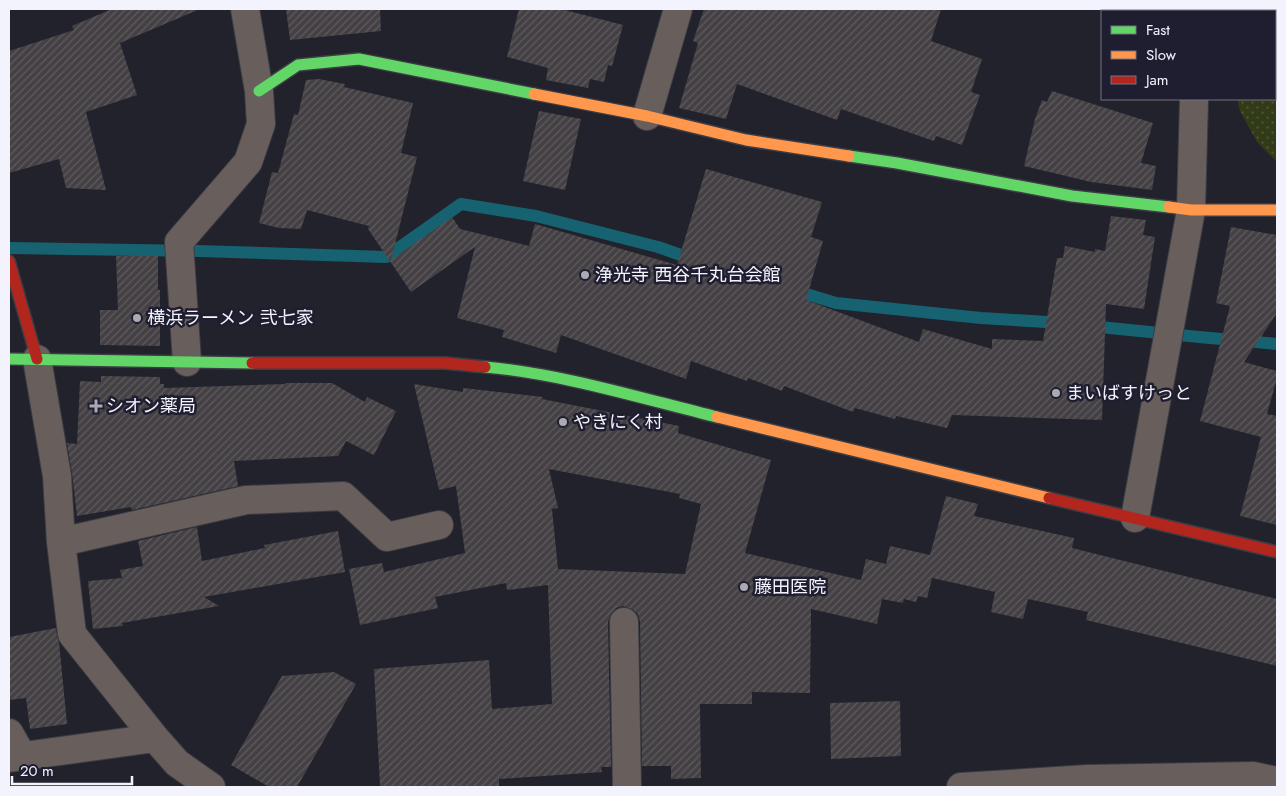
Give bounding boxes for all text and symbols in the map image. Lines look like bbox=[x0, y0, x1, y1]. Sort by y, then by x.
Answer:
legend bbox=[1101, 10, 1276, 100]
text: Fast bbox=[1146, 19, 1170, 41]
text: Slow bbox=[1146, 44, 1177, 66]
text: Jam bbox=[1144, 69, 1169, 91]
place label: 浄光寺 西谷千丸台会館 bbox=[595, 262, 780, 288]
marker: 浄光寺 西谷千丸台会館 bbox=[579, 269, 591, 281]
place label: 横浜ラーメン 弐七家 bbox=[147, 305, 314, 331]
marker: 横浜ラーメン 弐七家 bbox=[131, 312, 143, 324]
place label: まいばすけっと bbox=[1066, 380, 1192, 406]
marker: まいばすけっと bbox=[1050, 387, 1062, 399]
place label: シオン薬局 bbox=[106, 393, 196, 419]
marker: シオン薬局 bbox=[90, 400, 102, 412]
place label: やきにく村 bbox=[573, 409, 663, 435]
marker: やきにく村 bbox=[557, 416, 569, 428]
place label: 藤田医院 bbox=[754, 574, 826, 600]
marker: 藤田医院 bbox=[738, 581, 750, 593]
scale bar bbox=[12, 754, 132, 786]
text: 20 m bbox=[20, 760, 54, 782]

